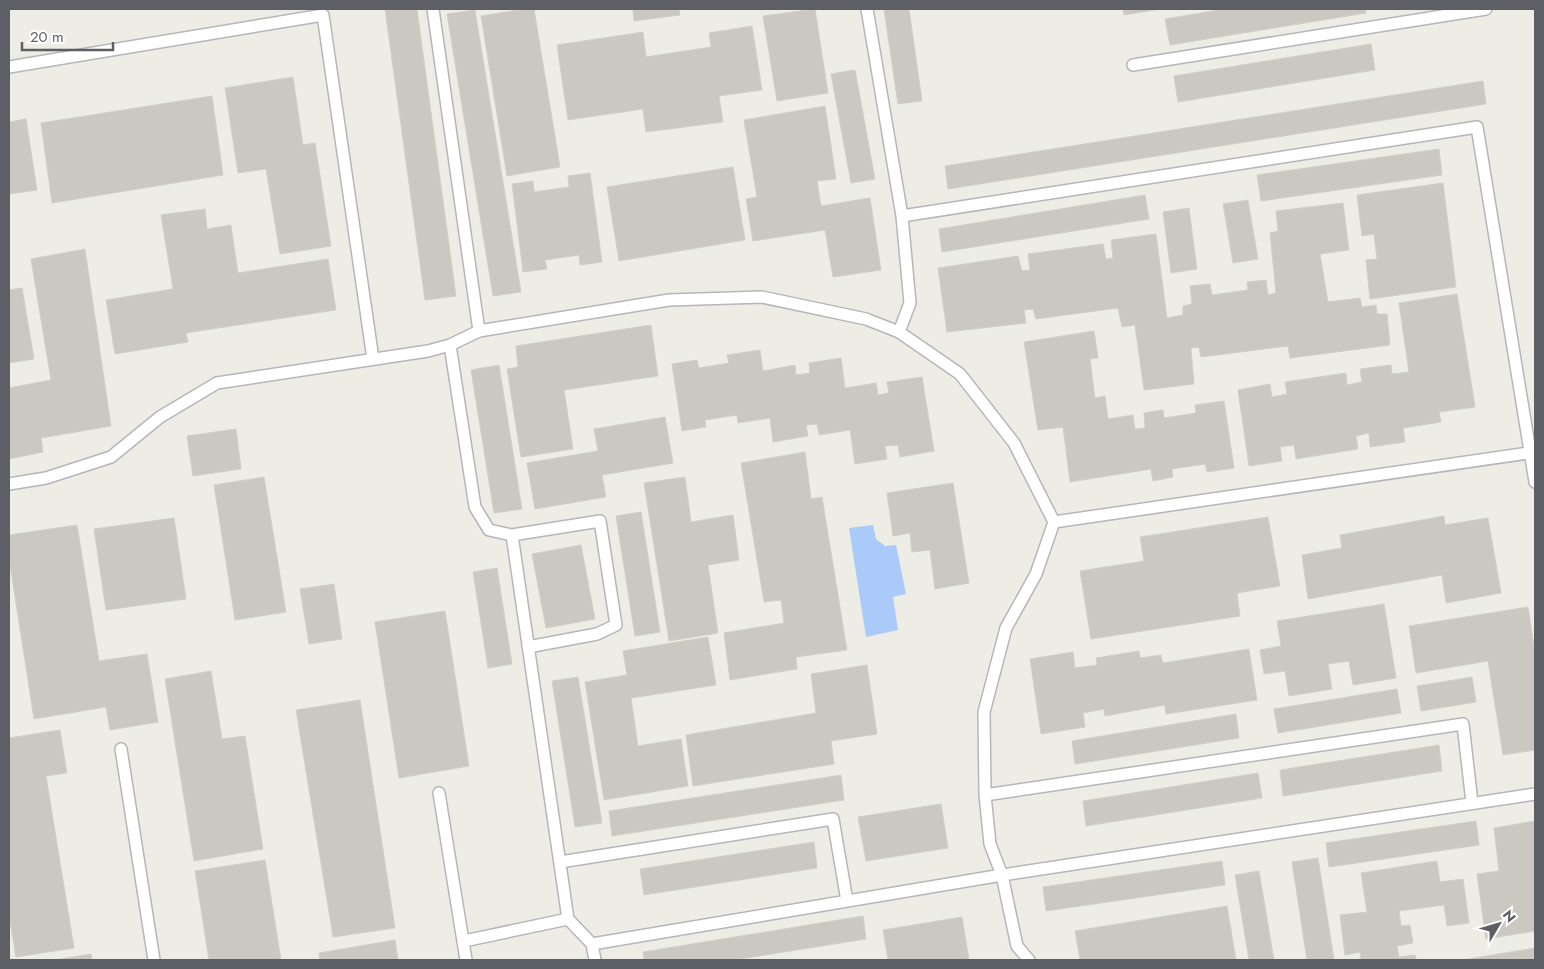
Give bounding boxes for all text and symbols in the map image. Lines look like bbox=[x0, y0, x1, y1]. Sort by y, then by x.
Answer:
scale bar bbox=[22, 20, 114, 52]
text: 20 m bbox=[30, 26, 64, 48]
north arrow bbox=[1474, 899, 1524, 949]
text: N bbox=[1498, 905, 1521, 927]

